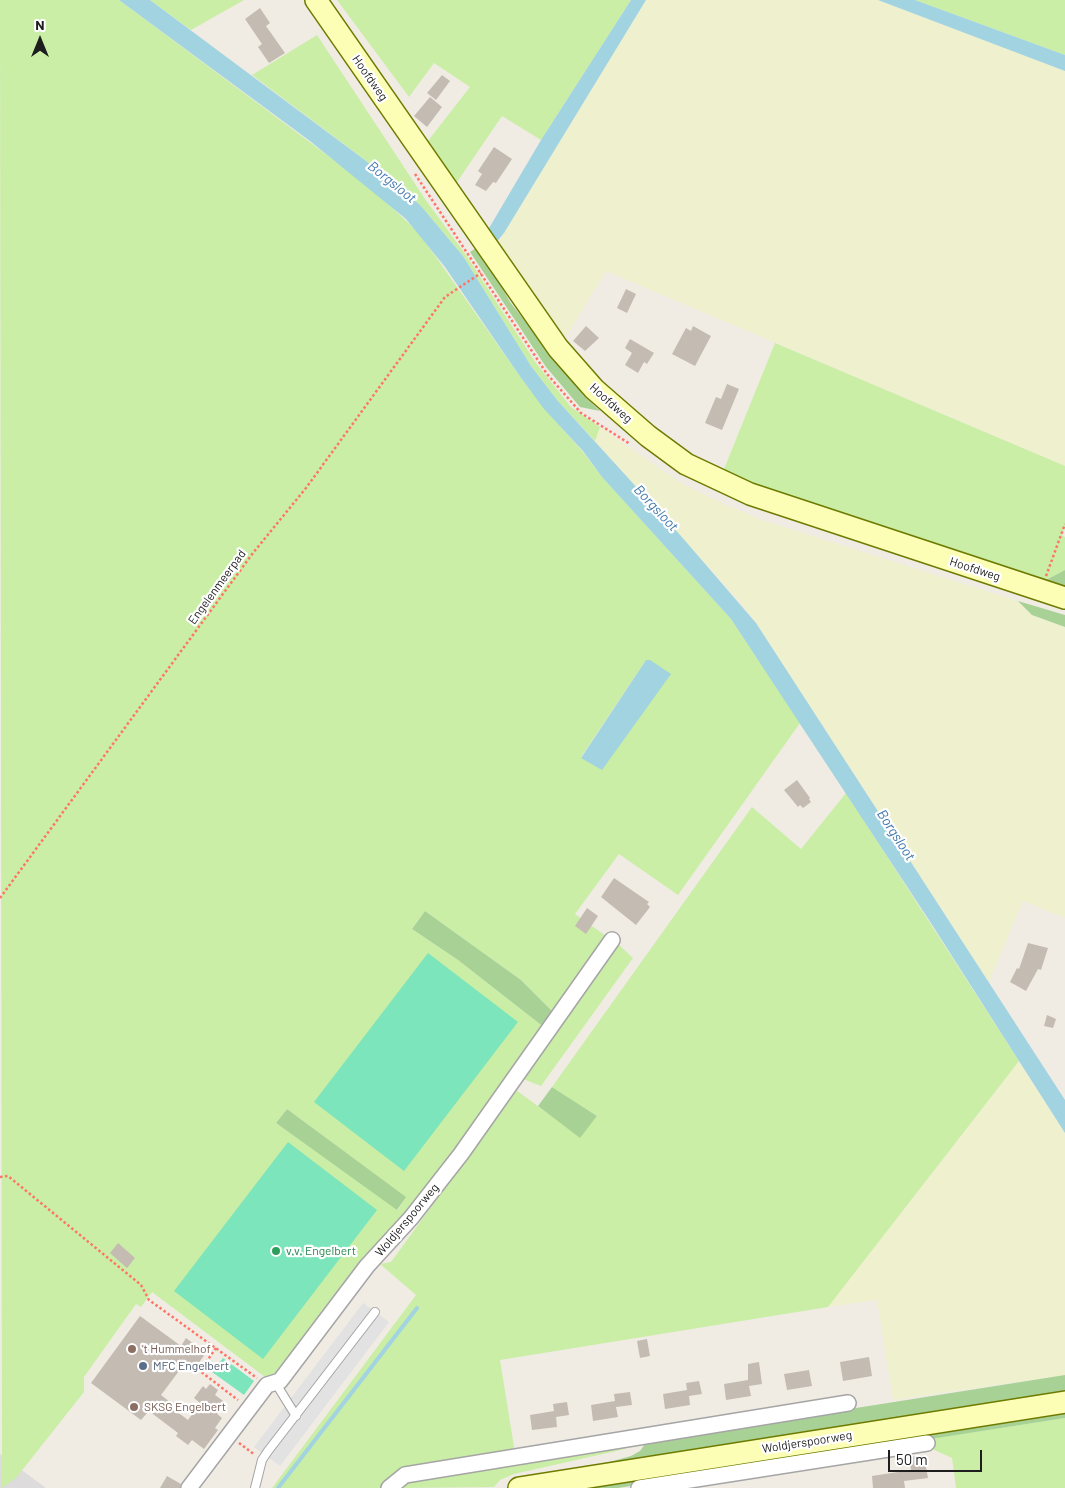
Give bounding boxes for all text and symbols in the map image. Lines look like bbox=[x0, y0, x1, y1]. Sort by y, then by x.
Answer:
north arrow bbox=[15, 15, 65, 65]
text: N bbox=[35, 16, 45, 33]
street label: Hoofdweg bbox=[349, 52, 391, 104]
water label: Borgsloot bbox=[364, 157, 420, 207]
street label: Hoofdweg bbox=[587, 380, 635, 426]
water label: Borgsloot bbox=[630, 481, 682, 535]
street label: Engelenmeerpad bbox=[185, 547, 249, 627]
street label: Hoofdweg bbox=[948, 554, 1002, 584]
water label: Borgsloot bbox=[873, 806, 919, 864]
street label: Woldjerspoorweg bbox=[372, 1181, 442, 1259]
place label: v.v. Engelbert bbox=[286, 1244, 356, 1258]
marker: v.v. Engelbert bbox=[270, 1245, 282, 1257]
place label: 't Hummelhof bbox=[142, 1342, 211, 1356]
marker: 't Hummelhof bbox=[126, 1343, 138, 1355]
place label: MFC Engelbert bbox=[153, 1359, 229, 1373]
marker: MFC Engelbert bbox=[137, 1360, 149, 1372]
place label: SKSG Engelbert bbox=[144, 1400, 226, 1414]
marker: SKSG Engelbert bbox=[128, 1401, 140, 1413]
street label: Woldjerspoorweg bbox=[761, 1428, 853, 1456]
scale bar bbox=[890, 1440, 984, 1472]
text: 50 m bbox=[896, 1450, 928, 1468]

